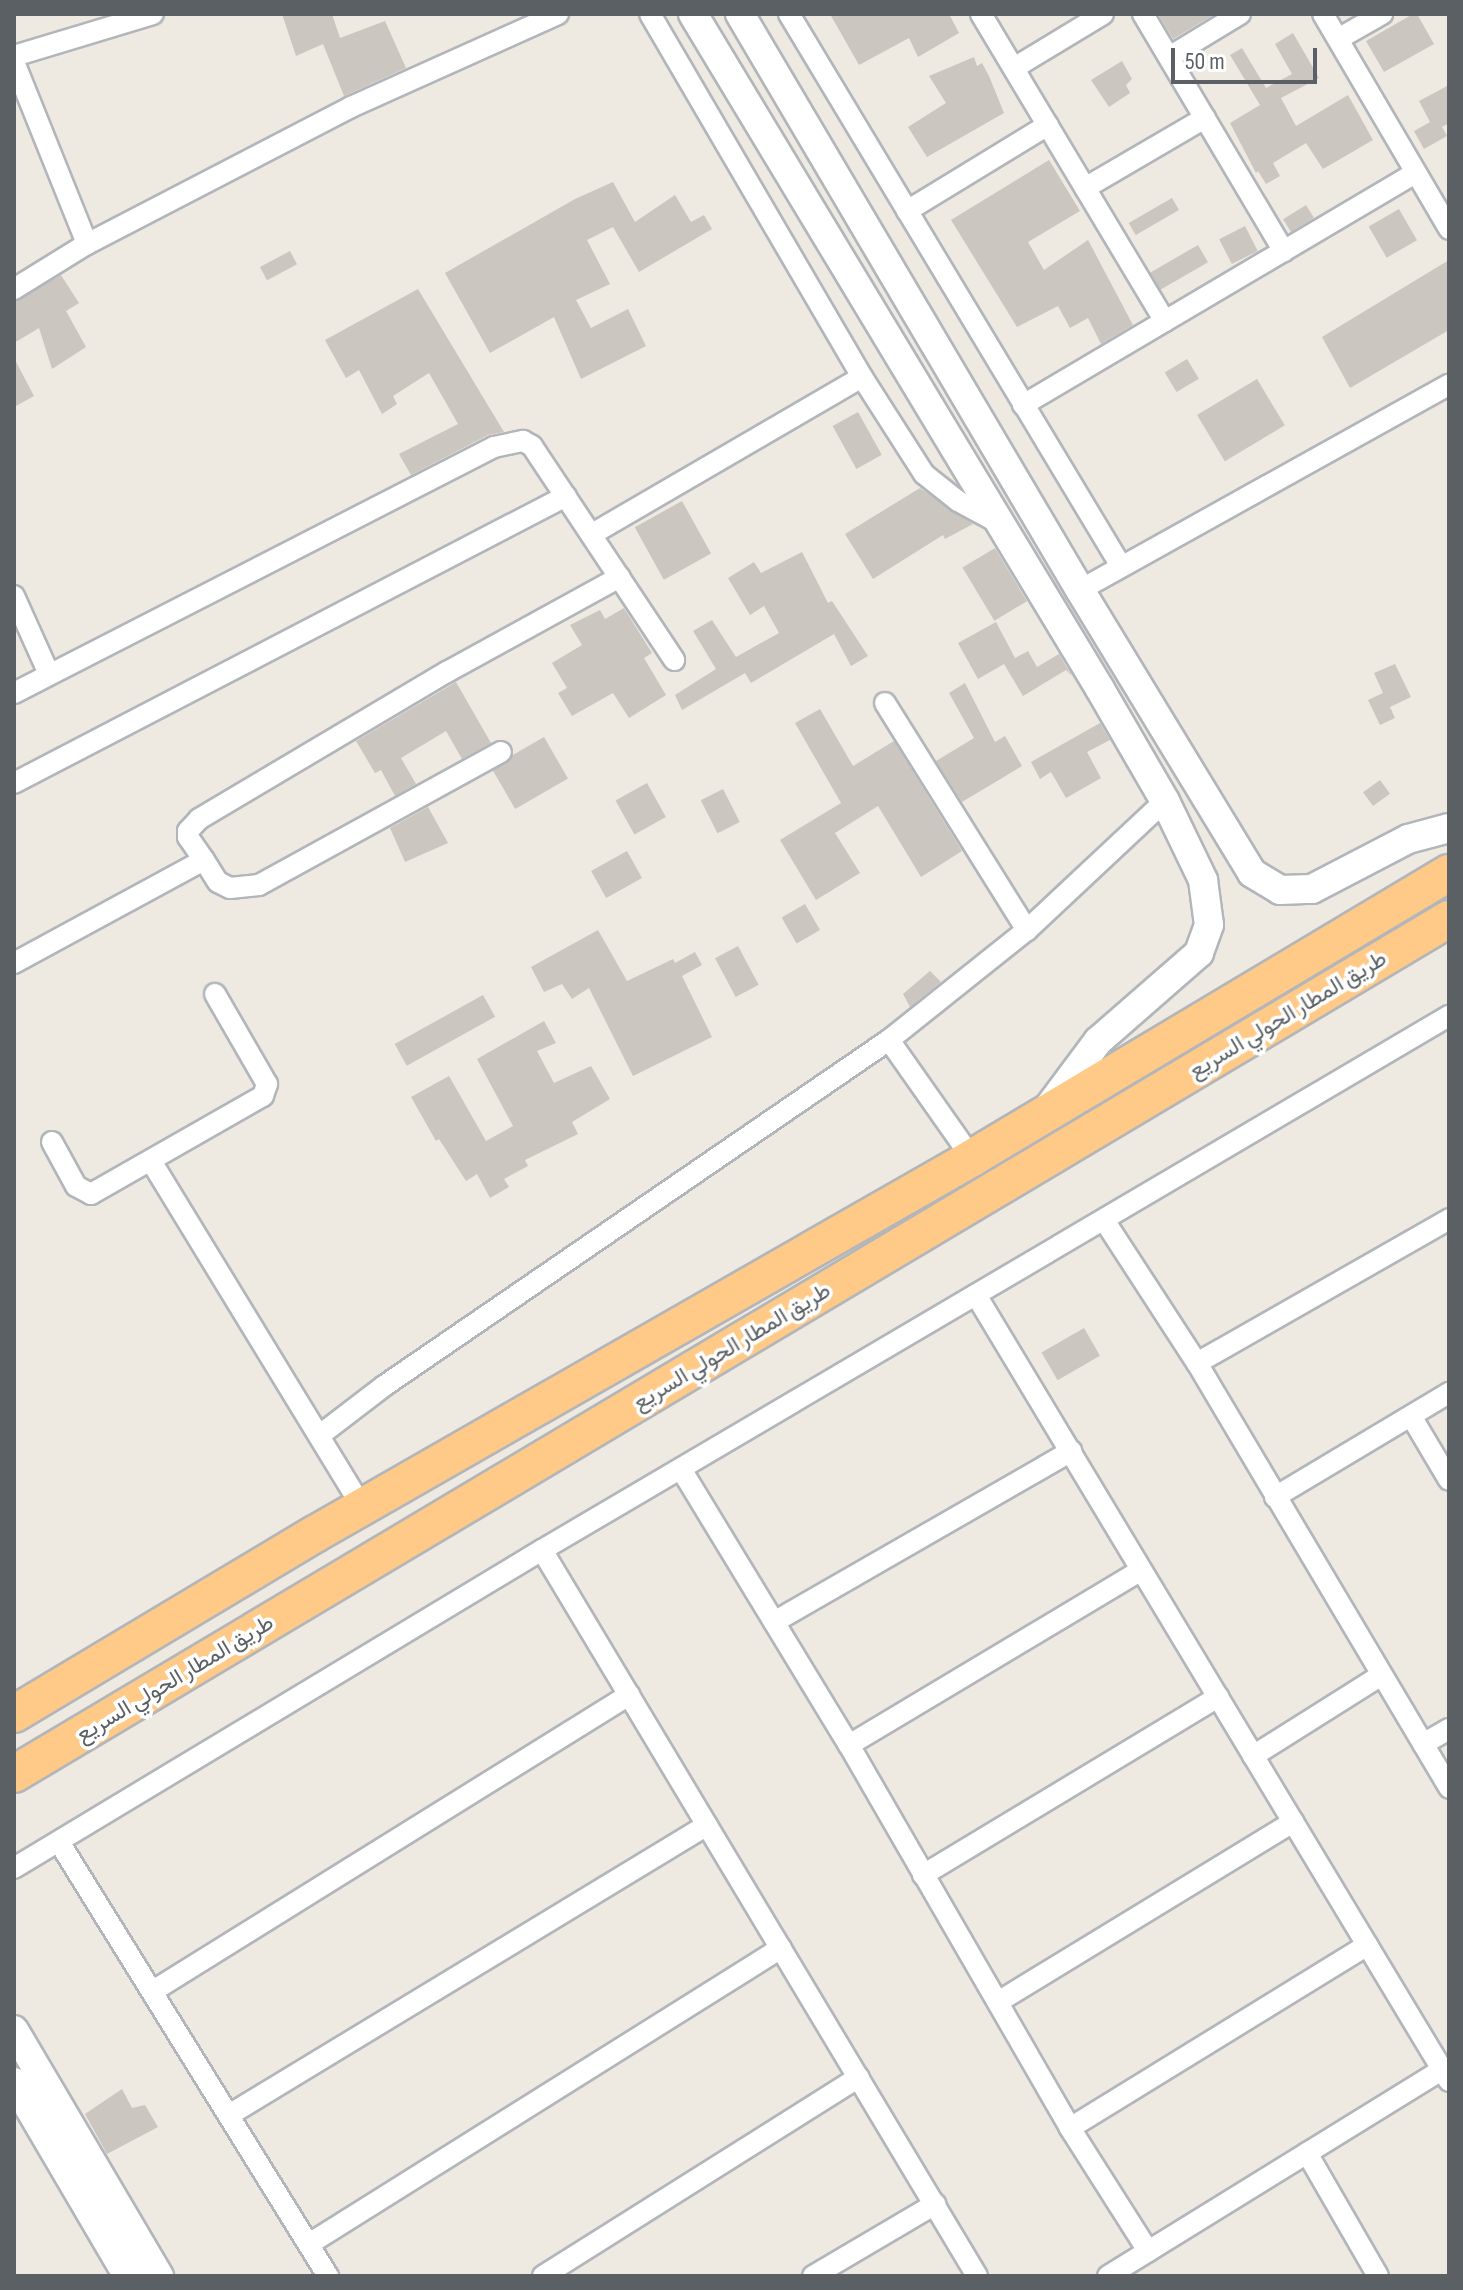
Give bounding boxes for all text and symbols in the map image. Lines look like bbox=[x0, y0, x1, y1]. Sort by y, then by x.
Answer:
scale bar bbox=[1175, 32, 1321, 82]
text: 50 m bbox=[1185, 47, 1225, 76]
street label: طريق المطار الحولي السريع bbox=[1184, 946, 1392, 1084]
street label: طريق المطار الحولي السريع bbox=[628, 1278, 836, 1416]
street label: طريق المطار الحولي السريع bbox=[71, 1610, 279, 1748]

